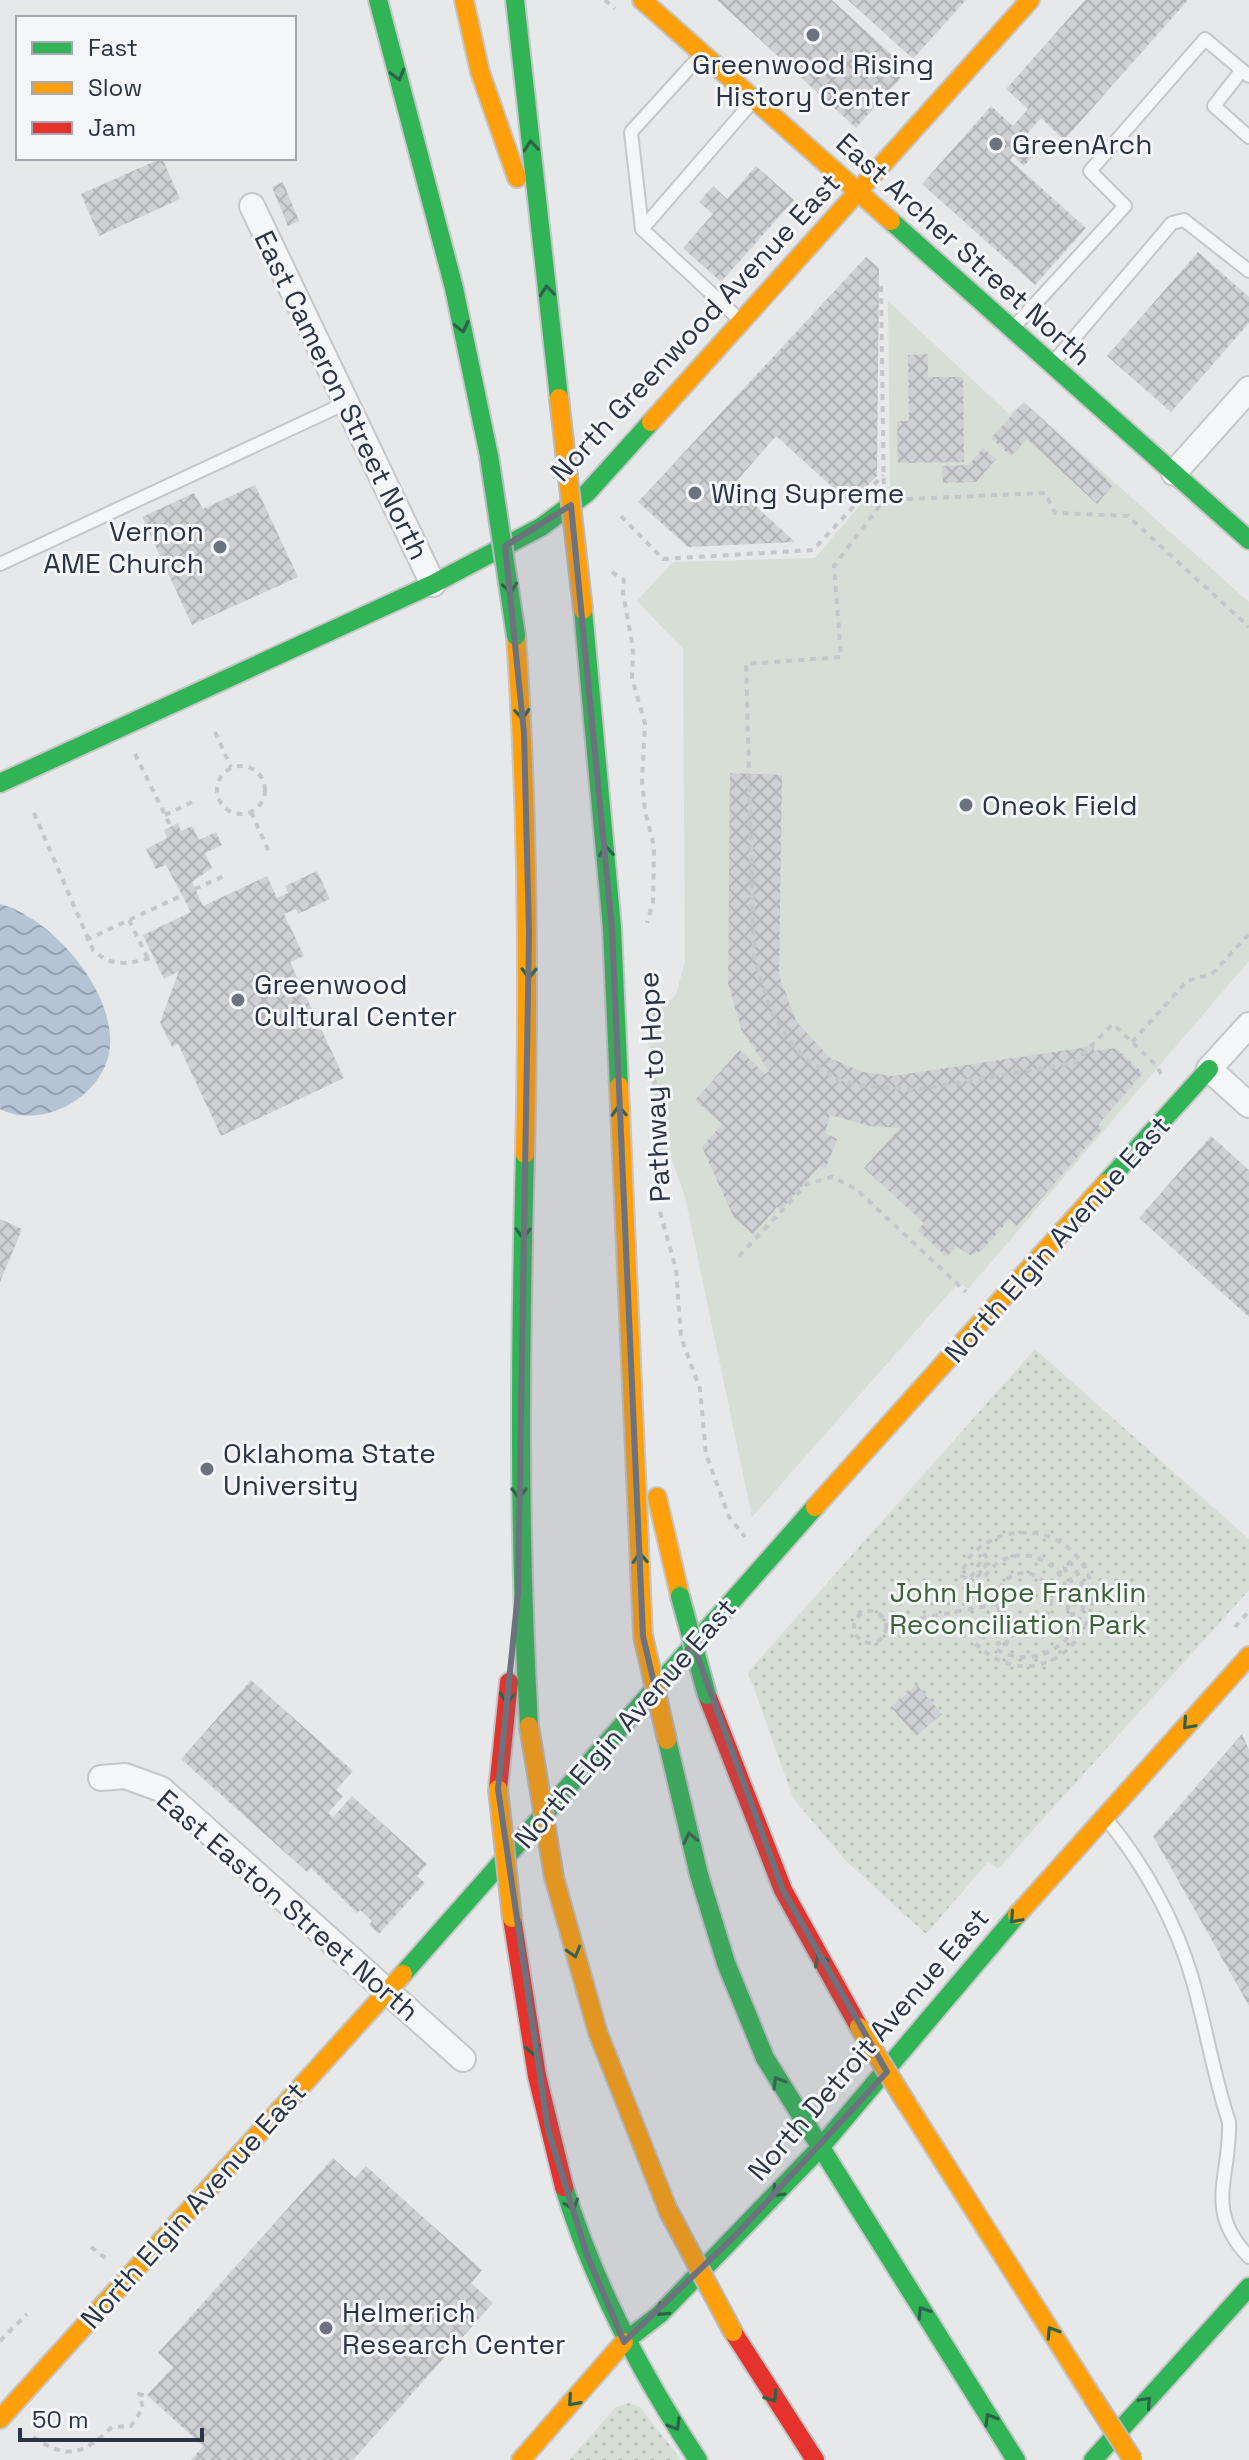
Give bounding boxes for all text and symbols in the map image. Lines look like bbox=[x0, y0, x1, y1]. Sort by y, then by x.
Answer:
legend bbox=[16, 16, 296, 160]
marker: Greenwood Rising History Center bbox=[804, 26, 822, 44]
text: Fast bbox=[88, 32, 138, 63]
place label: Greenwood Rising History Center bbox=[692, 46, 934, 114]
one-way arrow bbox=[388, 68, 405, 82]
text: Slow bbox=[88, 72, 142, 103]
text: Jam bbox=[88, 112, 136, 143]
street label: East Archer Street North bbox=[829, 125, 1099, 373]
place label: GreenArch bbox=[1012, 126, 1152, 162]
marker: GreenArch bbox=[987, 135, 1005, 153]
one-way arrow bbox=[523, 140, 540, 153]
street label: North Greenwood Avenue East bbox=[542, 165, 848, 489]
street label: East Cameron Street North bbox=[246, 224, 438, 566]
one-way arrow bbox=[539, 284, 556, 297]
one-way arrow bbox=[453, 320, 470, 334]
place label: Wing Supreme bbox=[711, 475, 904, 511]
marker: Wing Supreme bbox=[686, 484, 704, 502]
place label: Vernon AME Church bbox=[43, 513, 204, 581]
marker: Vernon AME Church bbox=[211, 538, 229, 556]
one-way arrow bbox=[501, 581, 518, 595]
one-way arrow bbox=[514, 707, 531, 720]
place label: Oneok Field bbox=[982, 787, 1138, 823]
marker: Oneok Field bbox=[957, 796, 975, 814]
one-way arrow bbox=[598, 844, 615, 857]
place label: Greenwood Cultural Center bbox=[254, 966, 457, 1034]
one-way arrow bbox=[520, 967, 537, 980]
street label: Pathway to Hope bbox=[630, 971, 678, 1203]
marker: Greenwood Cultural Center bbox=[229, 991, 247, 1009]
one-way arrow bbox=[611, 1104, 628, 1117]
street label: North Elgin Avenue East bbox=[936, 1108, 1178, 1370]
one-way arrow bbox=[514, 1227, 532, 1240]
place label: Oklahoma State University bbox=[223, 1435, 436, 1503]
marker: Oklahoma State University bbox=[198, 1460, 216, 1478]
one-way arrow bbox=[510, 1487, 528, 1500]
one-way arrow bbox=[631, 1551, 648, 1564]
park label: John Hope Franklin Reconciliation Park bbox=[889, 1574, 1147, 1642]
street label: North Elgin Avenue East bbox=[506, 1590, 744, 1856]
one-way arrow bbox=[499, 1692, 516, 1705]
one-way arrow bbox=[1183, 1715, 1198, 1730]
street label: East Easton Street North bbox=[149, 1781, 427, 2029]
one-way arrow bbox=[683, 1832, 700, 1846]
street label: North Detroit Avenue East bbox=[740, 1900, 996, 2188]
one-way arrow bbox=[1009, 1909, 1024, 1923]
one-way arrow bbox=[565, 1945, 582, 1959]
one-way arrow bbox=[814, 1954, 829, 1968]
one-way arrow bbox=[524, 2043, 541, 2057]
street label: North Elgin Avenue East bbox=[72, 2074, 314, 2336]
one-way arrow bbox=[773, 2076, 788, 2091]
one-way arrow bbox=[772, 2183, 786, 2198]
one-way arrow bbox=[562, 2197, 578, 2211]
place label: Helmerich Research Center bbox=[342, 2294, 566, 2362]
one-way arrow bbox=[657, 2302, 671, 2317]
one-way arrow bbox=[918, 2306, 933, 2321]
marker: Helmerich Research Center bbox=[317, 2319, 335, 2337]
one-way arrow bbox=[1046, 2327, 1061, 2341]
one-way arrow bbox=[762, 2388, 777, 2403]
one-way arrow bbox=[568, 2391, 582, 2406]
scale bar bbox=[20, 2392, 202, 2442]
one-way arrow bbox=[1136, 2397, 1151, 2411]
text: 50 m bbox=[32, 2404, 89, 2435]
one-way arrow bbox=[985, 2413, 1000, 2428]
one-way arrow bbox=[665, 2416, 681, 2431]

